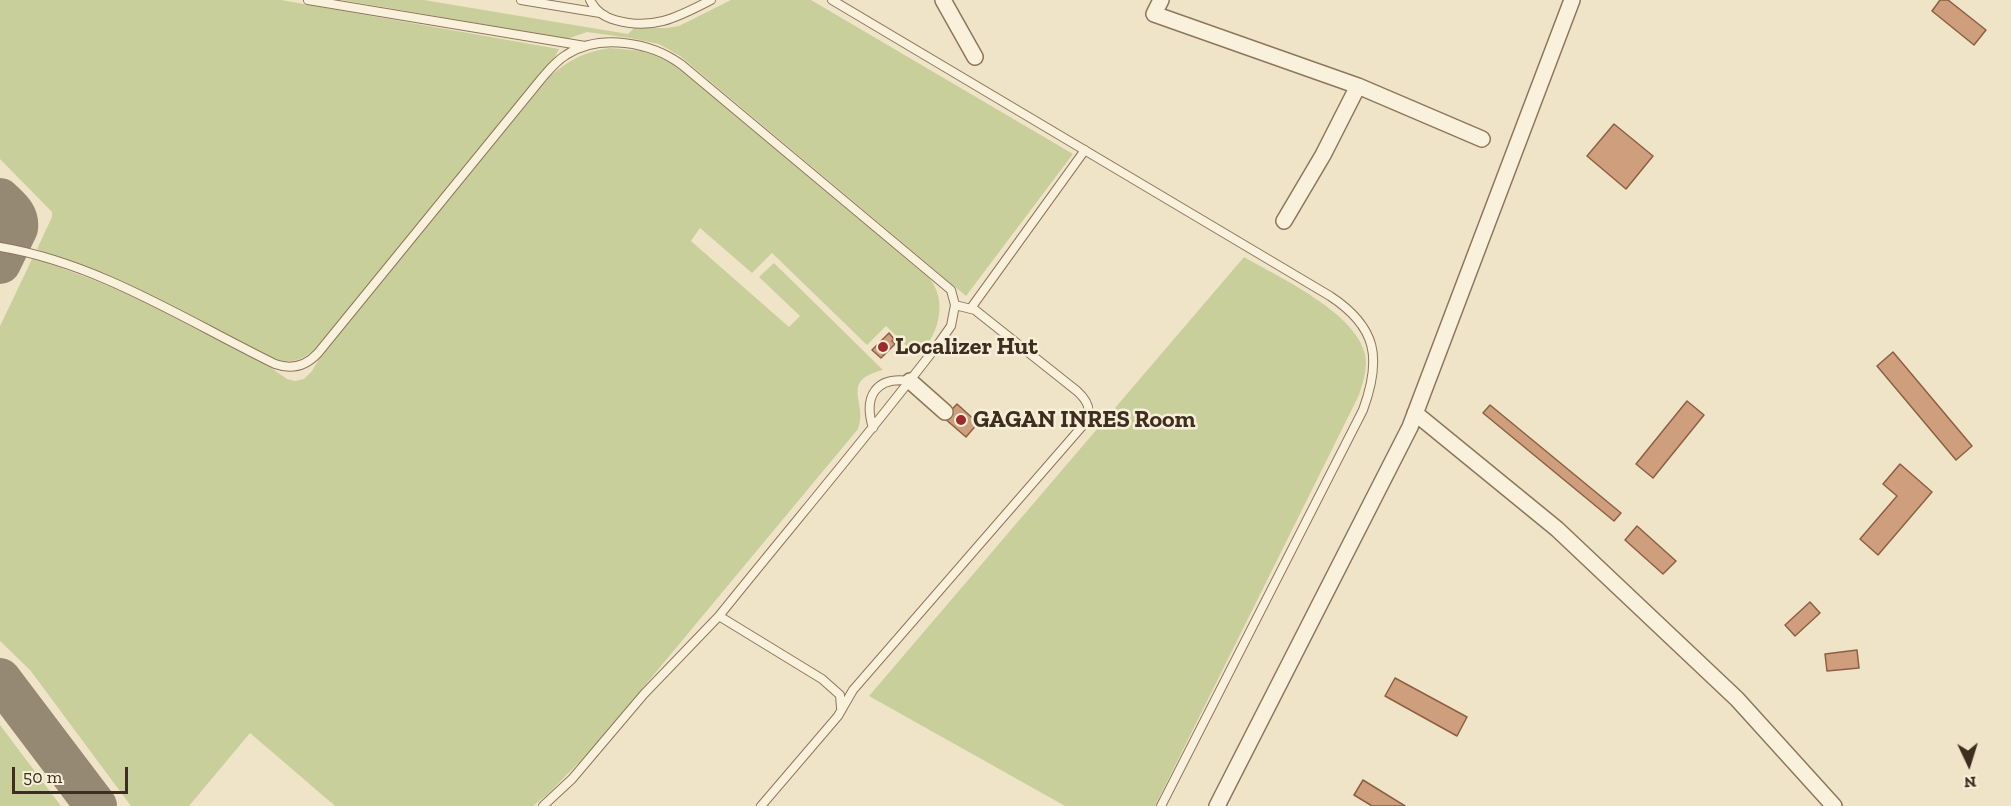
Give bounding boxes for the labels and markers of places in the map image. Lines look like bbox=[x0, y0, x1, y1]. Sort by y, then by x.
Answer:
place label: Localizer Hut bbox=[895, 333, 1038, 361]
marker: Localizer Hut bbox=[876, 340, 890, 354]
place label: GAGAN INRES Room bbox=[973, 406, 1196, 434]
marker: GAGAN INRES Room bbox=[954, 413, 968, 427]

